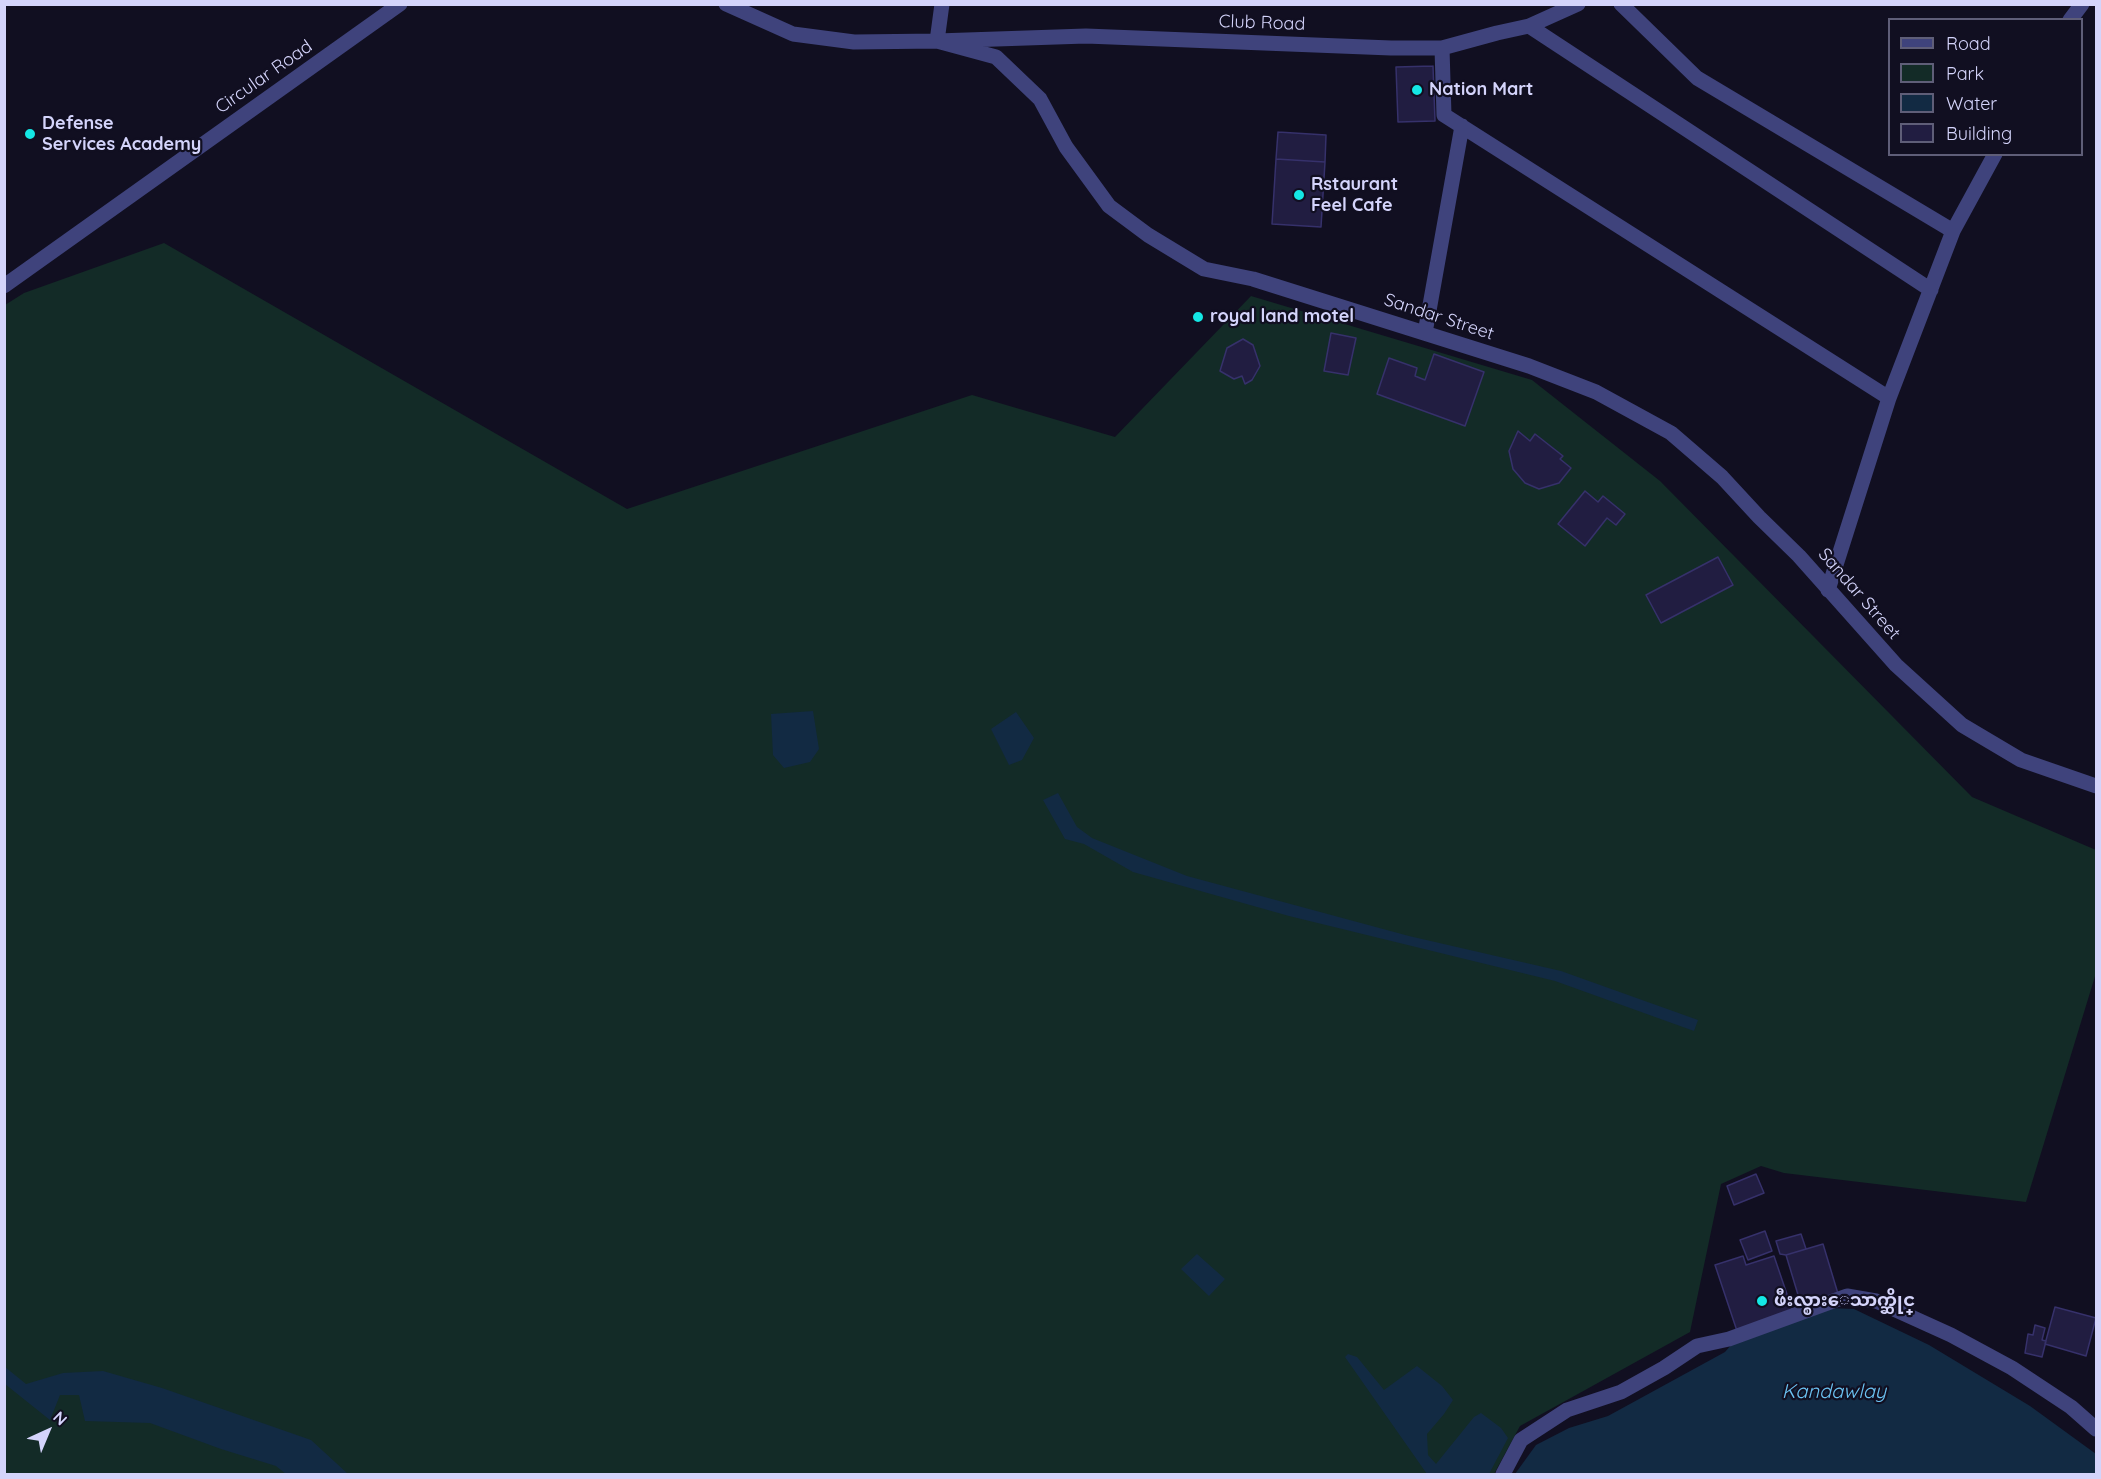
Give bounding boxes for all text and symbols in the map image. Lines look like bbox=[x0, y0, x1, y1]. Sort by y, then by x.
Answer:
street label: Club Road bbox=[1218, 11, 1306, 35]
legend bbox=[1888, 18, 2083, 156]
text: Road bbox=[1946, 32, 1991, 55]
street label: Circular Road bbox=[211, 36, 317, 118]
text: Park bbox=[1946, 62, 1984, 85]
place label: Nation Mart bbox=[1429, 79, 1533, 101]
marker: Nation Mart bbox=[1410, 83, 1424, 97]
text: Water bbox=[1946, 92, 1997, 115]
place label: Defense Services Academy bbox=[42, 113, 201, 156]
text: Building bbox=[1946, 122, 2012, 145]
marker: Defense Services Academy bbox=[23, 127, 37, 141]
place label: Rstaurant Feel Cafe bbox=[1311, 174, 1398, 216]
marker: Rstaurant Feel Cafe bbox=[1292, 188, 1306, 202]
street label: Sandar Street bbox=[1381, 289, 1497, 345]
place label: royal land motel bbox=[1210, 306, 1354, 328]
marker: royal land motel bbox=[1191, 310, 1205, 324]
street label: Sandar Street bbox=[1813, 544, 1905, 644]
place label: ဖီးလ္စားေသာက္ဆိုင္ bbox=[1774, 1290, 1915, 1312]
marker: ဖီးလ္စားေသာက္ဆိုင္ bbox=[1755, 1294, 1769, 1308]
water label: Kandawlay bbox=[1782, 1380, 1886, 1404]
north arrow bbox=[18, 1401, 78, 1461]
text: N bbox=[49, 1407, 72, 1429]

